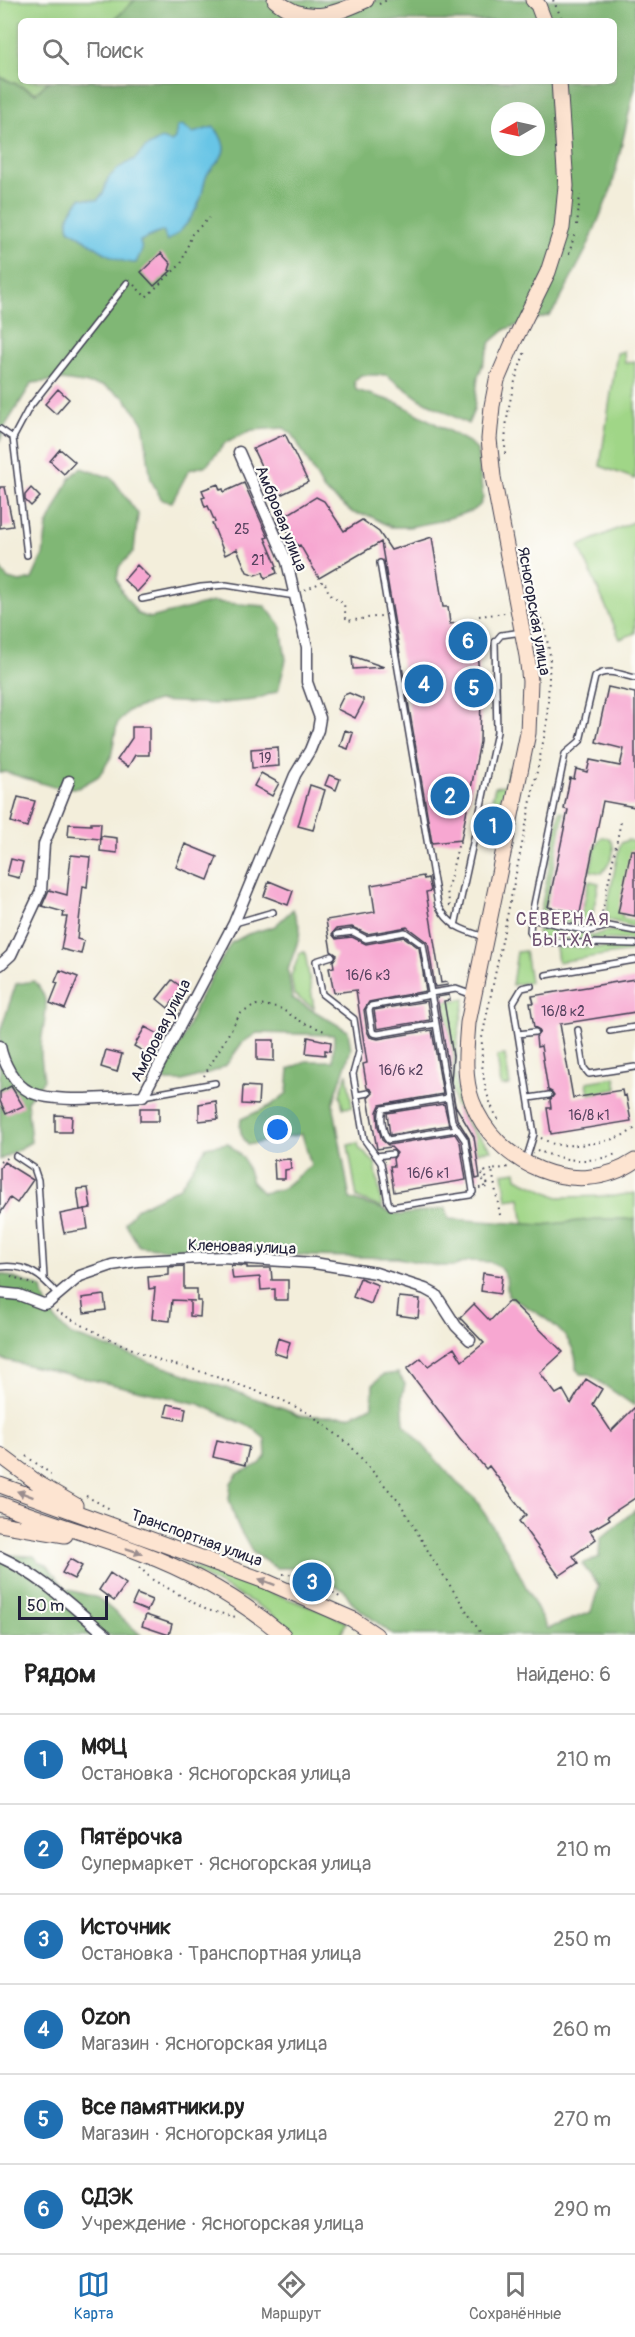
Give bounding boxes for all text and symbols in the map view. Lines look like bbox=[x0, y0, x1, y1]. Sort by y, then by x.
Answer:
search box bbox=[18, 18, 617, 84]
icon: search bbox=[39, 35, 72, 68]
text: Поиск bbox=[87, 37, 144, 65]
north arrow bbox=[491, 102, 545, 156]
street label: Амбровая улица bbox=[251, 463, 311, 574]
house number: 25 bbox=[234, 521, 250, 538]
street label: Ясногорская улица bbox=[513, 545, 555, 677]
house number: 21 bbox=[251, 552, 265, 569]
pin: 6 bbox=[448, 618, 488, 664]
pin: 4 bbox=[404, 662, 444, 706]
pin: 5 bbox=[454, 666, 494, 710]
house number: 19 bbox=[259, 750, 271, 767]
pin: 2 bbox=[430, 774, 470, 818]
pin: 1 bbox=[474, 804, 512, 848]
district label: СЕВЕРНАЯ БЫТХА bbox=[516, 908, 610, 952]
house number: 16/6 к3 bbox=[346, 967, 391, 984]
street label: Амбровая улица bbox=[126, 976, 195, 1085]
house number: 16/8 к2 bbox=[541, 1003, 585, 1020]
house number: 16/6 к2 bbox=[379, 1062, 424, 1079]
house number: 16/8 к1 bbox=[568, 1107, 610, 1124]
your location bbox=[263, 1115, 292, 1144]
house number: 16/6 к1 bbox=[407, 1165, 449, 1182]
street label: Кленовая улица bbox=[188, 1235, 296, 1259]
one-way arrow bbox=[16, 1489, 34, 1499]
street label: Транспортная улица bbox=[128, 1505, 265, 1571]
one-way arrow bbox=[125, 1547, 143, 1557]
pin: 3 bbox=[292, 1560, 332, 1604]
one-way arrow bbox=[258, 1577, 276, 1587]
scale bar bbox=[18, 1593, 108, 1620]
text: 50 m bbox=[27, 1596, 64, 1616]
text: Рядом bbox=[24, 1658, 96, 1690]
text: Найдено: 6 bbox=[516, 1662, 611, 1687]
text: МФЦ bbox=[81, 1733, 127, 1761]
text: 1 bbox=[40, 1747, 47, 1772]
text: 210 m bbox=[556, 1747, 611, 1772]
text: Остановка · Ясногорская улица bbox=[81, 1761, 351, 1786]
text: Пятёрочка bbox=[81, 1823, 182, 1851]
text: 2 bbox=[38, 1837, 49, 1862]
text: 210 m bbox=[556, 1837, 611, 1862]
text: Супермаркет · Ясногорская улица bbox=[81, 1851, 371, 1876]
text: Источник bbox=[81, 1913, 171, 1941]
text: 3 bbox=[38, 1927, 49, 1952]
text: 250 m bbox=[553, 1927, 611, 1952]
text: Остановка · Транспортная улица bbox=[81, 1941, 361, 1966]
text: Ozon bbox=[81, 2003, 130, 2031]
text: 4 bbox=[38, 2017, 49, 2042]
text: 260 m bbox=[552, 2017, 611, 2042]
text: Магазин · Ясногорская улица bbox=[81, 2031, 327, 2056]
text: Все памятники.ру bbox=[81, 2093, 244, 2121]
text: 5 bbox=[38, 2107, 49, 2132]
text: 270 m bbox=[553, 2107, 611, 2132]
text: Магазин · Ясногорская улица bbox=[81, 2121, 327, 2146]
text: СДЭК bbox=[81, 2183, 134, 2211]
text: 6 bbox=[38, 2197, 49, 2222]
text: 290 m bbox=[554, 2197, 611, 2222]
text: Учреждение · Ясногорская улица bbox=[81, 2211, 364, 2236]
tab: Карта bbox=[74, 2268, 113, 2324]
tab: Маршрут bbox=[261, 2268, 321, 2324]
tab: Сохранённые bbox=[469, 2268, 561, 2324]

